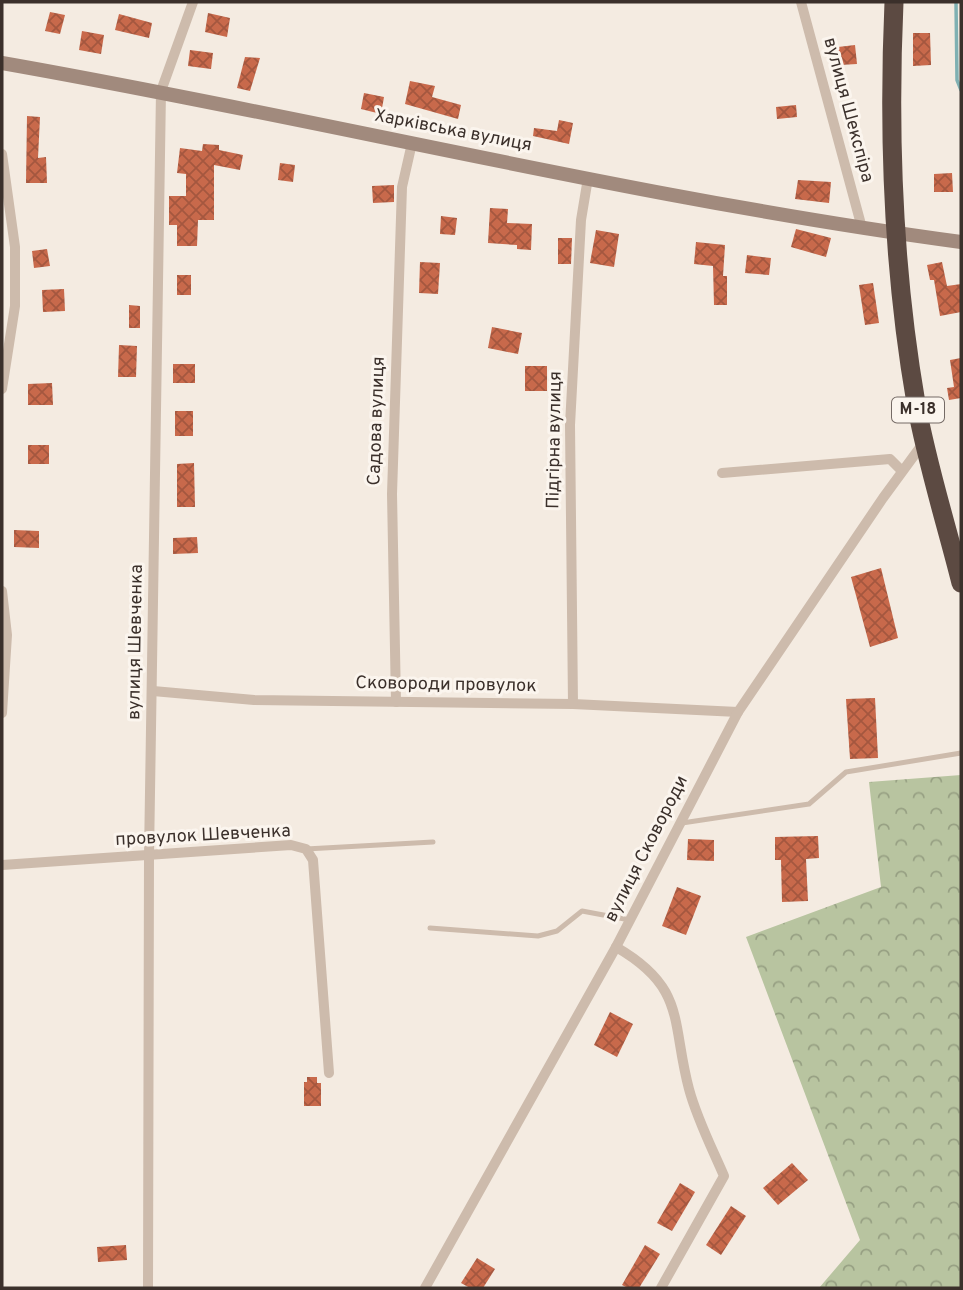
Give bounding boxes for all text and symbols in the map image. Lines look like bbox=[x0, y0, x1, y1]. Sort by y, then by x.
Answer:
street label: вулиця Шекспіра bbox=[818, 35, 878, 185]
street label: Харківська вулиця bbox=[372, 104, 534, 158]
street label: Садова вулиця bbox=[363, 356, 391, 486]
street label: Підгірна вулиця bbox=[542, 371, 568, 509]
road number: М-18 bbox=[892, 398, 944, 422]
street label: вулиця Шевченка bbox=[123, 564, 149, 720]
street label: Сковороди провулок bbox=[355, 672, 537, 698]
street label: вулиця Сковороди bbox=[600, 772, 694, 926]
street label: провулок Шевченка bbox=[115, 820, 291, 852]

